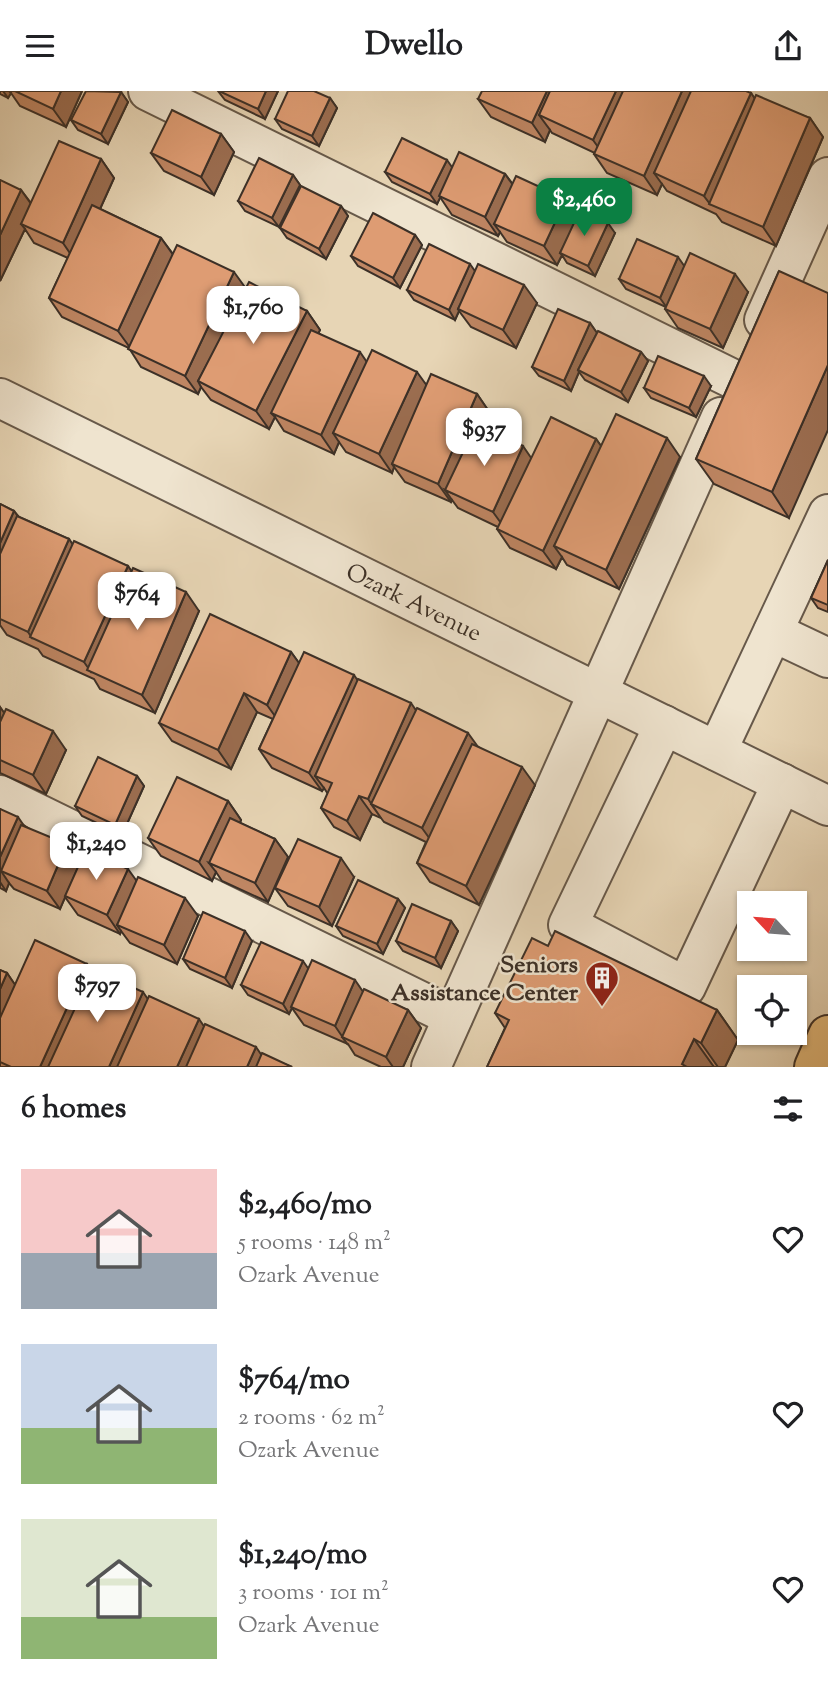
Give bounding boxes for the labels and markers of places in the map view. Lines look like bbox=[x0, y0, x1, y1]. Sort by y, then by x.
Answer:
pin: $2,460 bbox=[527, 179, 641, 238]
pin: $1,760 bbox=[196, 287, 310, 346]
pin: $937 bbox=[443, 409, 525, 468]
pin: $764 bbox=[96, 573, 178, 632]
pin: $1,240 bbox=[39, 823, 153, 882]
place label: Seniors Assistance Center bbox=[391, 949, 579, 1011]
building icon: Seniors Assistance Center bbox=[583, 959, 621, 1008]
pin: $797 bbox=[56, 965, 138, 1024]

